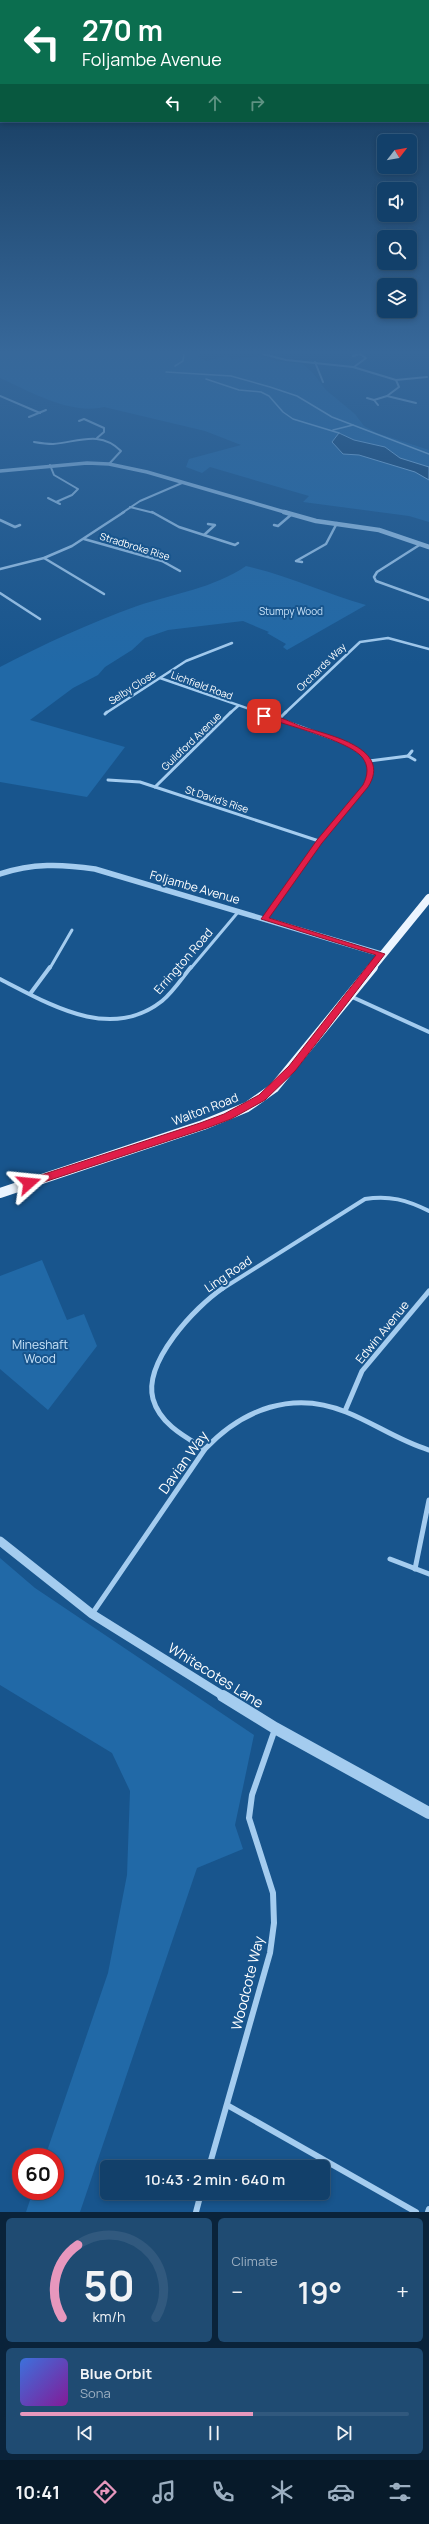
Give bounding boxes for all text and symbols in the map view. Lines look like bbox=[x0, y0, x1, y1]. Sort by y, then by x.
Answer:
text: 270 m bbox=[82, 11, 163, 49]
icon: left bbox=[16, 16, 68, 68]
text: Foljambe Avenue bbox=[82, 47, 222, 71]
icon: left bbox=[162, 92, 184, 114]
icon: ahead bbox=[204, 92, 226, 114]
icon: right bbox=[246, 92, 268, 114]
north arrow bbox=[377, 134, 417, 174]
map controls bbox=[377, 134, 417, 318]
button: sound bbox=[377, 182, 417, 222]
button: search bbox=[377, 230, 417, 270]
button: layers bbox=[377, 278, 417, 318]
street label: Stradbroke Rise bbox=[98, 529, 172, 563]
park label: Stumpy Wood bbox=[259, 604, 323, 618]
street label: Orchards Way bbox=[293, 639, 349, 694]
street label: Selby Close bbox=[106, 666, 158, 708]
street label: Lichfield Road bbox=[169, 667, 235, 703]
pin bbox=[247, 699, 281, 733]
icon: arrive bbox=[253, 705, 275, 727]
street label: Guildford Avenue bbox=[158, 709, 224, 773]
street label: St David's Rise bbox=[183, 782, 251, 816]
street label: Foljambe Avenue bbox=[148, 866, 242, 908]
street label: Errington Road bbox=[150, 924, 216, 998]
street label: Walton Road bbox=[169, 1089, 241, 1129]
position arrow bbox=[8, 1162, 50, 1204]
street label: Ling Road bbox=[201, 1252, 255, 1296]
street label: Edwin Avenue bbox=[351, 1297, 413, 1367]
park label: Mineshaft Wood bbox=[12, 1336, 68, 1367]
street label: Davian Way bbox=[154, 1426, 213, 1497]
street label: Whitecotes Lane bbox=[165, 1638, 267, 1712]
street label: Woodcote Way bbox=[226, 1933, 268, 2032]
speed limit sign: 60 bbox=[12, 2148, 64, 2200]
text: 10:43 · 2 min · 640 m bbox=[145, 2169, 285, 2190]
text: Climate bbox=[232, 2252, 278, 2270]
text: 50 bbox=[83, 2257, 135, 2313]
text: 19° bbox=[297, 2272, 342, 2313]
text: − bbox=[232, 2277, 243, 2307]
text: + bbox=[396, 2277, 409, 2307]
text: km/h bbox=[92, 2307, 125, 2326]
text: Blue Orbit bbox=[80, 2363, 152, 2384]
text: Sona bbox=[80, 2384, 111, 2402]
icon: previous bbox=[74, 2422, 96, 2444]
icon: pause bbox=[203, 2422, 225, 2444]
icon: next bbox=[333, 2422, 355, 2444]
icon: directions bbox=[91, 2478, 119, 2506]
icon: music bbox=[150, 2478, 178, 2506]
icon: phone bbox=[209, 2478, 237, 2506]
icon: climate bbox=[268, 2478, 296, 2506]
icon: car bbox=[327, 2478, 355, 2506]
icon: filters bbox=[386, 2478, 414, 2506]
text: 10:41 bbox=[15, 2480, 60, 2504]

